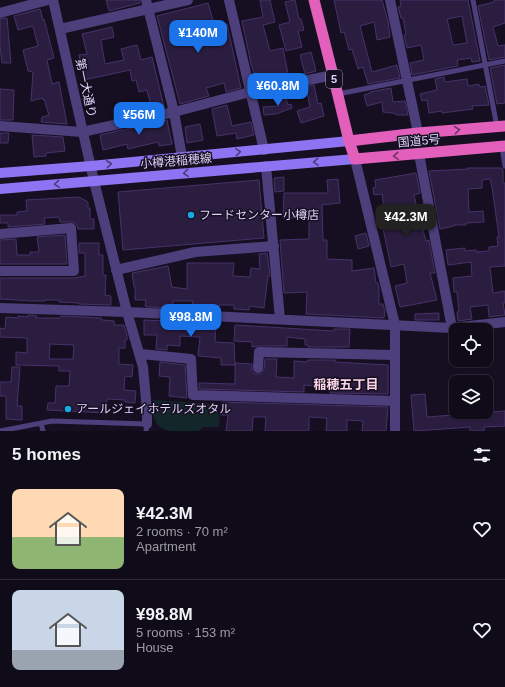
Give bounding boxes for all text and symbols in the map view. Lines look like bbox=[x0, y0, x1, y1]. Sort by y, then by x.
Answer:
pin: ¥140M bbox=[170, 20, 226, 54]
text: ¥140M bbox=[178, 25, 218, 40]
street label: 第一大通り bbox=[73, 57, 99, 119]
road number: 5 bbox=[326, 70, 342, 88]
pin: ¥60.8M bbox=[245, 73, 311, 107]
text: ¥60.8M bbox=[256, 78, 300, 93]
pin: ¥56M bbox=[115, 102, 163, 136]
text: ¥56M bbox=[123, 107, 155, 122]
one-way arrow bbox=[454, 126, 460, 135]
street label: 国道5号 bbox=[397, 132, 441, 150]
one-way arrow bbox=[235, 147, 241, 156]
street label: 小樽港稲穂線 bbox=[140, 151, 212, 171]
one-way arrow bbox=[393, 151, 399, 160]
one-way arrow bbox=[313, 157, 319, 166]
one-way arrow bbox=[106, 160, 112, 169]
one-way arrow bbox=[183, 168, 189, 177]
one-way arrow bbox=[54, 180, 60, 189]
pin: ¥42.3M bbox=[373, 204, 439, 238]
place label: フードセンター小樽店 bbox=[199, 208, 319, 222]
text: ¥42.3M bbox=[384, 209, 428, 224]
marker: フードセンター小樽店 bbox=[186, 210, 196, 220]
pin: ¥98.8M bbox=[158, 304, 224, 338]
text: ¥98.8M bbox=[169, 309, 213, 324]
map controls bbox=[449, 323, 493, 419]
button: locate bbox=[449, 323, 493, 367]
button: layers bbox=[449, 375, 493, 419]
district label: 稲穂五丁目 bbox=[313, 377, 379, 392]
place label: アールジェイホテルズオタル bbox=[76, 402, 231, 416]
marker: アールジェイホテルズオタル bbox=[63, 404, 73, 414]
icon: filters bbox=[471, 444, 493, 466]
text: 5 homes bbox=[12, 445, 81, 464]
text: ¥42.3M bbox=[136, 504, 193, 523]
icon: home bbox=[44, 505, 92, 553]
icon: heart bbox=[471, 518, 493, 540]
text: 2 rooms · 70 m² bbox=[136, 524, 228, 539]
text: Apartment bbox=[136, 539, 196, 554]
text: ¥98.8M bbox=[136, 605, 193, 624]
icon: home bbox=[44, 606, 92, 654]
icon: heart bbox=[471, 619, 493, 641]
text: 5 rooms · 153 m² bbox=[136, 625, 235, 640]
text: House bbox=[136, 640, 174, 655]

